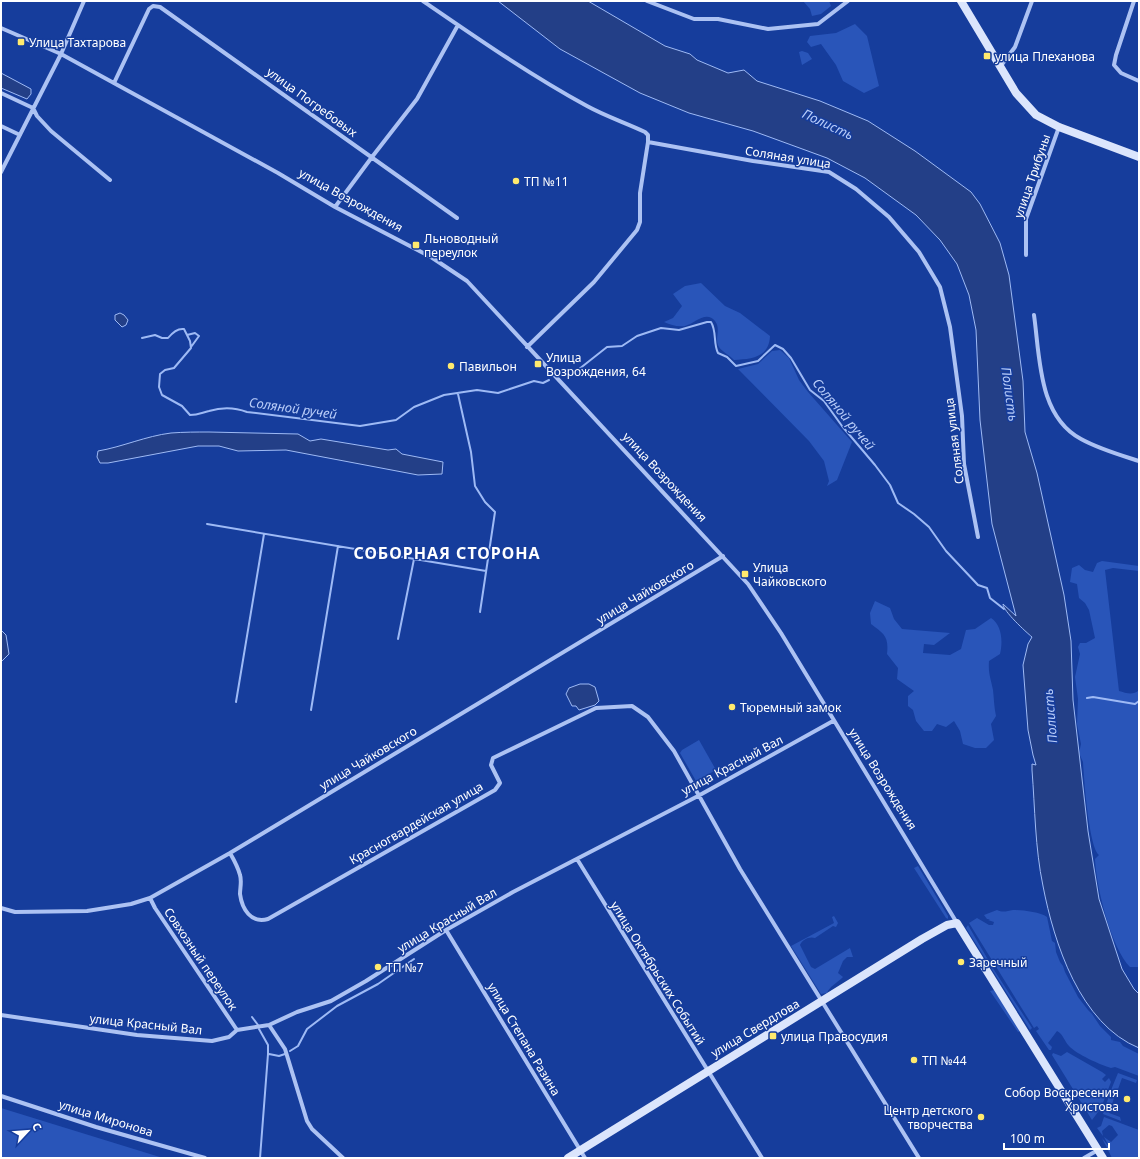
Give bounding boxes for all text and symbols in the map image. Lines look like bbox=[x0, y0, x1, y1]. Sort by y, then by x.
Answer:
place label: Улица Тахтарова bbox=[29, 34, 126, 51]
marker: Улица Тахтарова bbox=[16, 37, 26, 47]
place label: улица Плеханова bbox=[995, 48, 1095, 65]
marker: улица Плеханова bbox=[982, 51, 992, 61]
street label: улица Погребовых bbox=[263, 63, 362, 141]
water label: Полисть bbox=[799, 104, 857, 144]
street label: улица Трибуны bbox=[1010, 132, 1054, 220]
street label: Соляная улица bbox=[744, 142, 832, 172]
street label: улица Возрождения bbox=[296, 164, 406, 236]
place label: ТП №11 bbox=[524, 173, 569, 190]
marker: ТП №11 bbox=[511, 176, 521, 186]
place label: Льноводный переулок bbox=[424, 230, 498, 261]
marker: Льноводный переулок bbox=[411, 240, 421, 250]
place label: Улица Возрождения, 64 bbox=[546, 349, 646, 380]
place label: Павильон bbox=[459, 358, 517, 375]
marker: Улица Возрождения, 64 bbox=[533, 359, 543, 369]
marker: Павильон bbox=[446, 361, 456, 371]
water label: Полисть bbox=[997, 366, 1023, 423]
water label: Соляной ручей bbox=[809, 374, 880, 454]
water label: Соляной ручей bbox=[248, 393, 339, 423]
street label: Соляная улица bbox=[940, 397, 968, 485]
street label: улица Возрождения bbox=[619, 428, 711, 526]
district label: СОБОРНАЯ СТОРОНА bbox=[353, 542, 541, 564]
street label: улица Чайковского bbox=[593, 556, 697, 628]
place label: Улица Чайковского bbox=[753, 559, 827, 590]
marker: Улица Чайковского bbox=[740, 569, 750, 579]
water label: Полисть bbox=[1039, 688, 1061, 744]
place label: Тюремный замок bbox=[740, 699, 842, 716]
marker: Тюремный замок bbox=[727, 702, 737, 712]
street label: улица Чайковского bbox=[316, 722, 420, 794]
street label: улица Возрождения bbox=[845, 725, 921, 833]
street label: улица Красный Вал bbox=[678, 731, 786, 799]
street label: Красногвардейская улица bbox=[346, 778, 486, 868]
street label: улица Красный Вал bbox=[394, 884, 500, 956]
street label: улица Октябрьских Событий bbox=[607, 898, 709, 1048]
street label: Совхозный переулок bbox=[160, 904, 242, 1014]
place label: Заречный bbox=[969, 954, 1027, 971]
marker: Заречный bbox=[956, 957, 966, 967]
place label: ТП №7 bbox=[386, 959, 424, 976]
marker: ТП №7 bbox=[373, 962, 383, 972]
street label: улица Степана Разина bbox=[483, 979, 565, 1099]
street label: улица Свердлова bbox=[708, 995, 802, 1061]
street label: улица Красный Вал bbox=[89, 1010, 203, 1038]
place label: улица Правосудия bbox=[781, 1028, 888, 1045]
marker: улица Правосудия bbox=[768, 1031, 778, 1041]
place label: ТП №44 bbox=[922, 1052, 967, 1069]
marker: ТП №44 bbox=[909, 1055, 919, 1065]
place label: Собор Воскресения Христова bbox=[1004, 1084, 1119, 1115]
marker: Собор Воскресения Христова bbox=[1122, 1094, 1132, 1104]
street label: улица Миронова bbox=[57, 1096, 155, 1140]
place label: Центр детского творчества bbox=[883, 1102, 973, 1133]
north arrow bbox=[8, 1111, 48, 1151]
marker: Центр детского творчества bbox=[976, 1112, 986, 1122]
text: С bbox=[29, 1120, 46, 1133]
scale bar bbox=[1004, 1125, 1109, 1151]
text: 100 m bbox=[1010, 1130, 1045, 1147]

